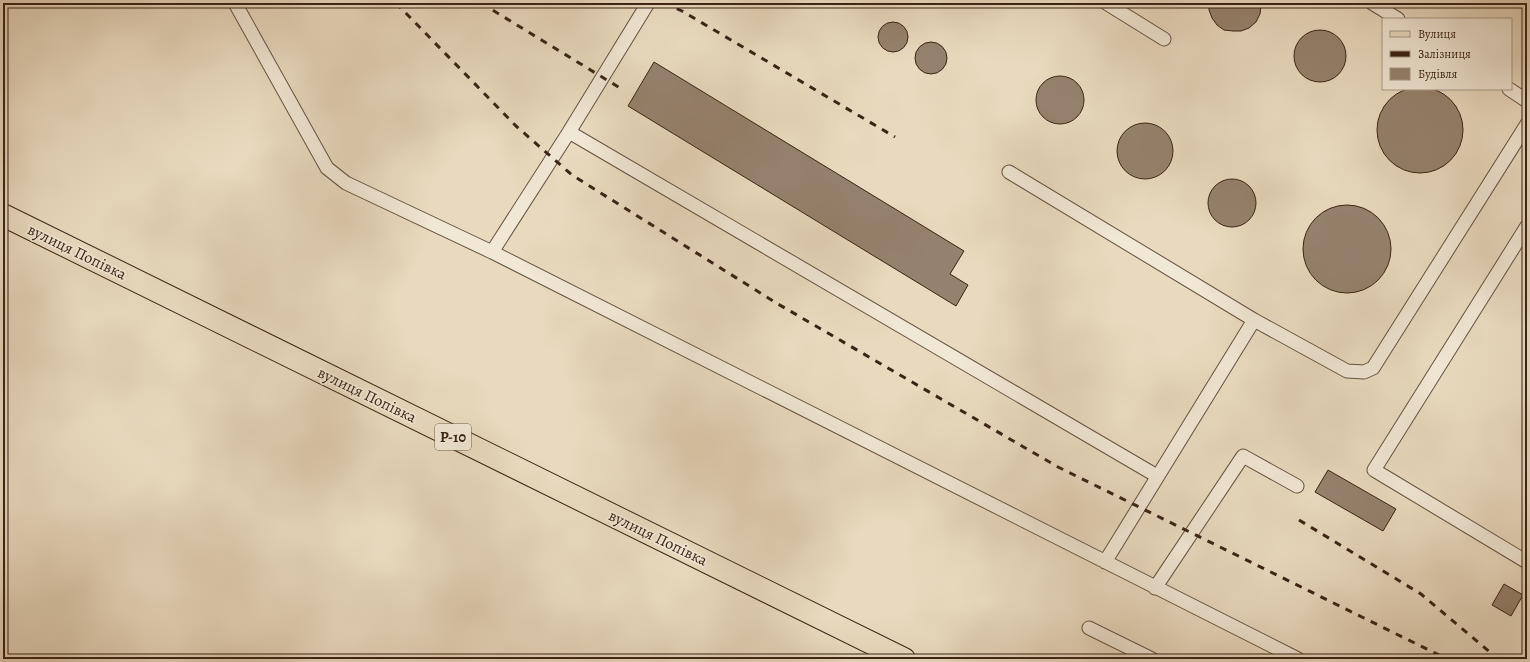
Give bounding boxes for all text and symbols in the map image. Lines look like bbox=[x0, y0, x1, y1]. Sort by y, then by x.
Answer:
legend bbox=[1382, 18, 1512, 90]
text: Вулиця bbox=[1418, 26, 1456, 42]
text: Залізниця bbox=[1418, 46, 1471, 62]
text: Будівля bbox=[1418, 66, 1458, 82]
street label: вулиця Попівка bbox=[24, 219, 131, 286]
street label: вулиця Попівка bbox=[314, 362, 421, 429]
road number: Р-10 bbox=[435, 424, 471, 450]
street label: вулиця Попівка bbox=[605, 505, 712, 572]

